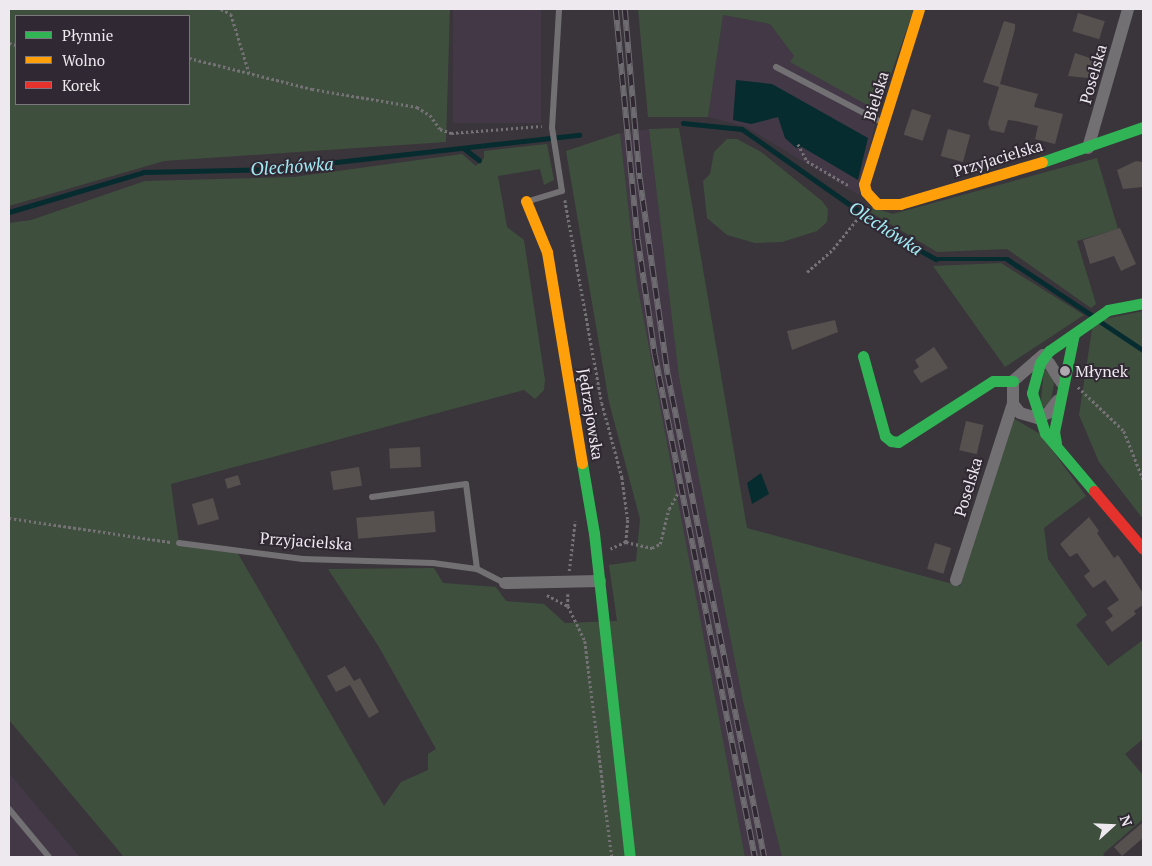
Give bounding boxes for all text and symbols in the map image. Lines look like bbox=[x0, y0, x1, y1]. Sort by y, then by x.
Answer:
legend bbox=[15, 15, 190, 105]
text: Płynnie bbox=[62, 25, 113, 45]
street label: Poselska bbox=[1075, 42, 1111, 106]
text: Wolno bbox=[62, 50, 105, 70]
street label: Bielska bbox=[859, 69, 893, 123]
text: Korek bbox=[62, 75, 100, 95]
street label: Przyjacielska bbox=[951, 135, 1045, 181]
water label: Olechówka bbox=[250, 152, 334, 180]
water label: Olechówka bbox=[845, 196, 927, 260]
place label: Młynek bbox=[1075, 361, 1128, 381]
marker: Młynek bbox=[1059, 365, 1071, 377]
street label: Jędrzejowska bbox=[574, 367, 608, 461]
street label: Poselska bbox=[950, 455, 986, 519]
street label: Przyjacielska bbox=[259, 528, 353, 554]
north arrow bbox=[1087, 801, 1137, 851]
text: N bbox=[1116, 812, 1137, 829]

